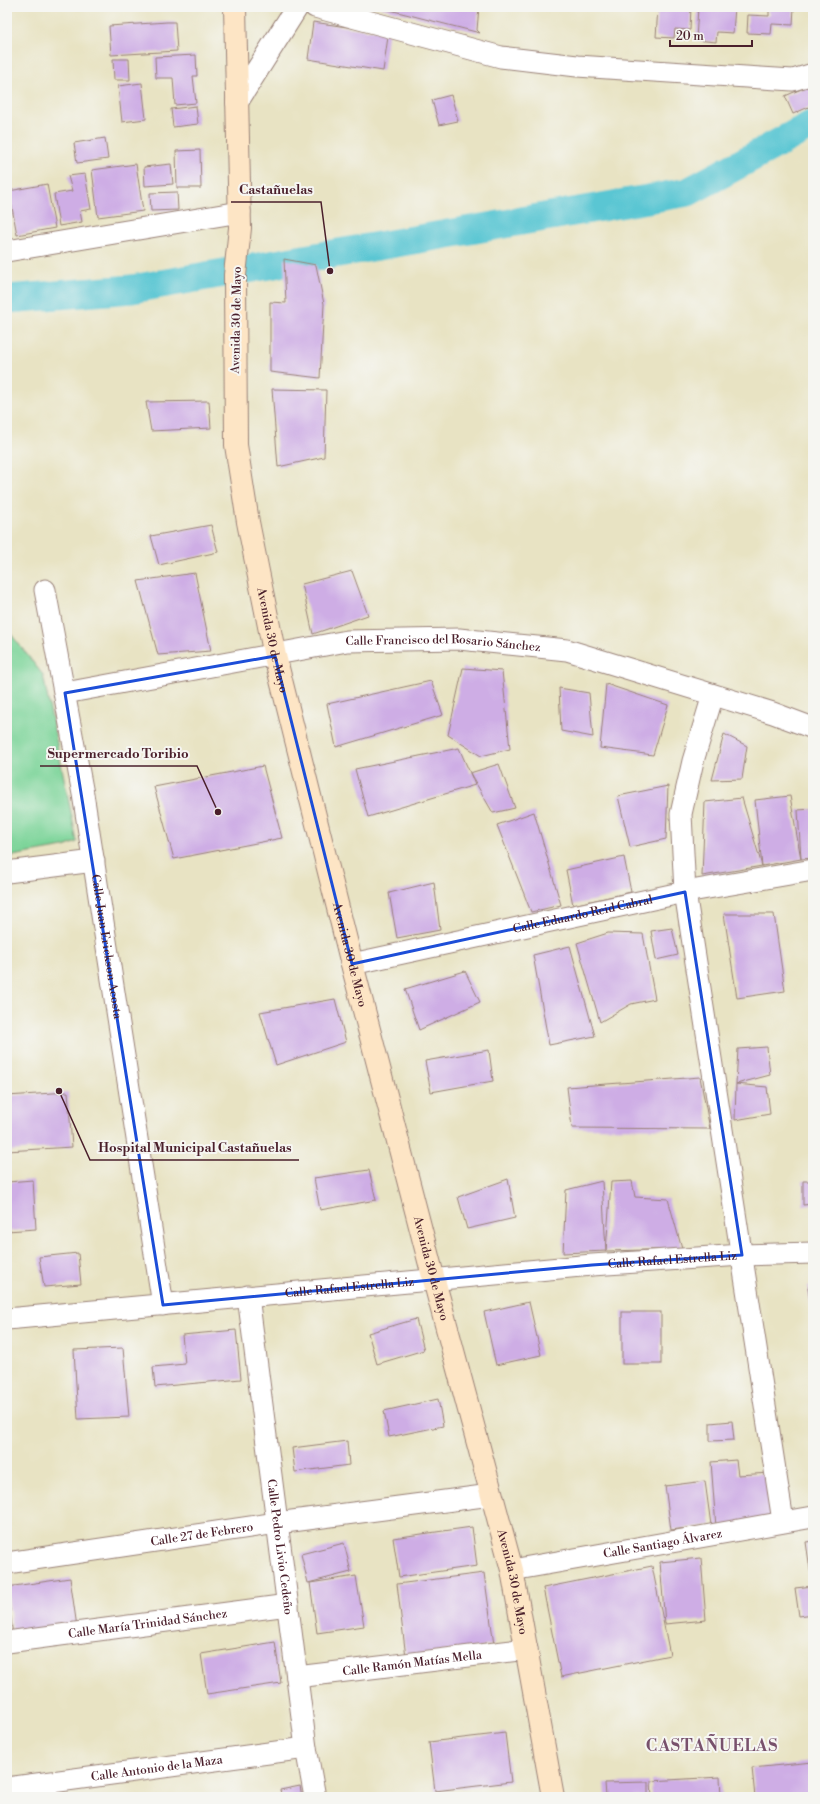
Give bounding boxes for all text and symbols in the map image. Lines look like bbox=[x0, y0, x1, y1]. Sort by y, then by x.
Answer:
scale bar bbox=[670, 22, 752, 48]
text: 20 m bbox=[676, 29, 704, 44]
callout: Castañuelas bbox=[231, 177, 321, 202]
text: Castañuelas bbox=[239, 182, 313, 198]
street label: Avenida 30 de Mayo bbox=[228, 266, 245, 375]
street label: Avenida 30 de Mayo bbox=[253, 585, 291, 695]
street label: Calle Francisco del Rosario Sánchez bbox=[345, 632, 542, 655]
callout: Supermercado Toribio bbox=[40, 741, 197, 766]
text: Supermercado Toribio bbox=[47, 746, 189, 762]
street label: Calle Juan Erickson Acosta bbox=[88, 873, 125, 1021]
street label: Calle Eduardo Reid Cabral bbox=[511, 892, 655, 937]
street label: Avenida 30 de Mayo bbox=[329, 900, 370, 1009]
callout: Hospital Municipal Castañuelas bbox=[90, 1135, 299, 1160]
text: Hospital Municipal Castañuelas bbox=[98, 1140, 292, 1156]
street label: Avenida 30 de Mayo bbox=[410, 1214, 452, 1323]
street label: Calle Rafael Estrella Liz bbox=[607, 1248, 738, 1272]
street label: Calle Rafael Estrella Liz bbox=[284, 1274, 415, 1301]
street label: Calle Pedro Livio Cedeño bbox=[264, 1478, 296, 1616]
street label: Calle 27 de Febrero bbox=[150, 1520, 255, 1550]
street label: Calle Santiago Álvarez bbox=[602, 1526, 724, 1562]
street label: Avenida 30 de Mayo bbox=[493, 1527, 531, 1636]
street label: Calle María Trinidad Sánchez bbox=[67, 1606, 229, 1642]
street label: Calle Ramón Matías Mella bbox=[342, 1647, 484, 1679]
district label: CASTAÑUELAS bbox=[646, 1734, 778, 1756]
street label: Calle Antonio de la Maza bbox=[90, 1752, 224, 1785]

